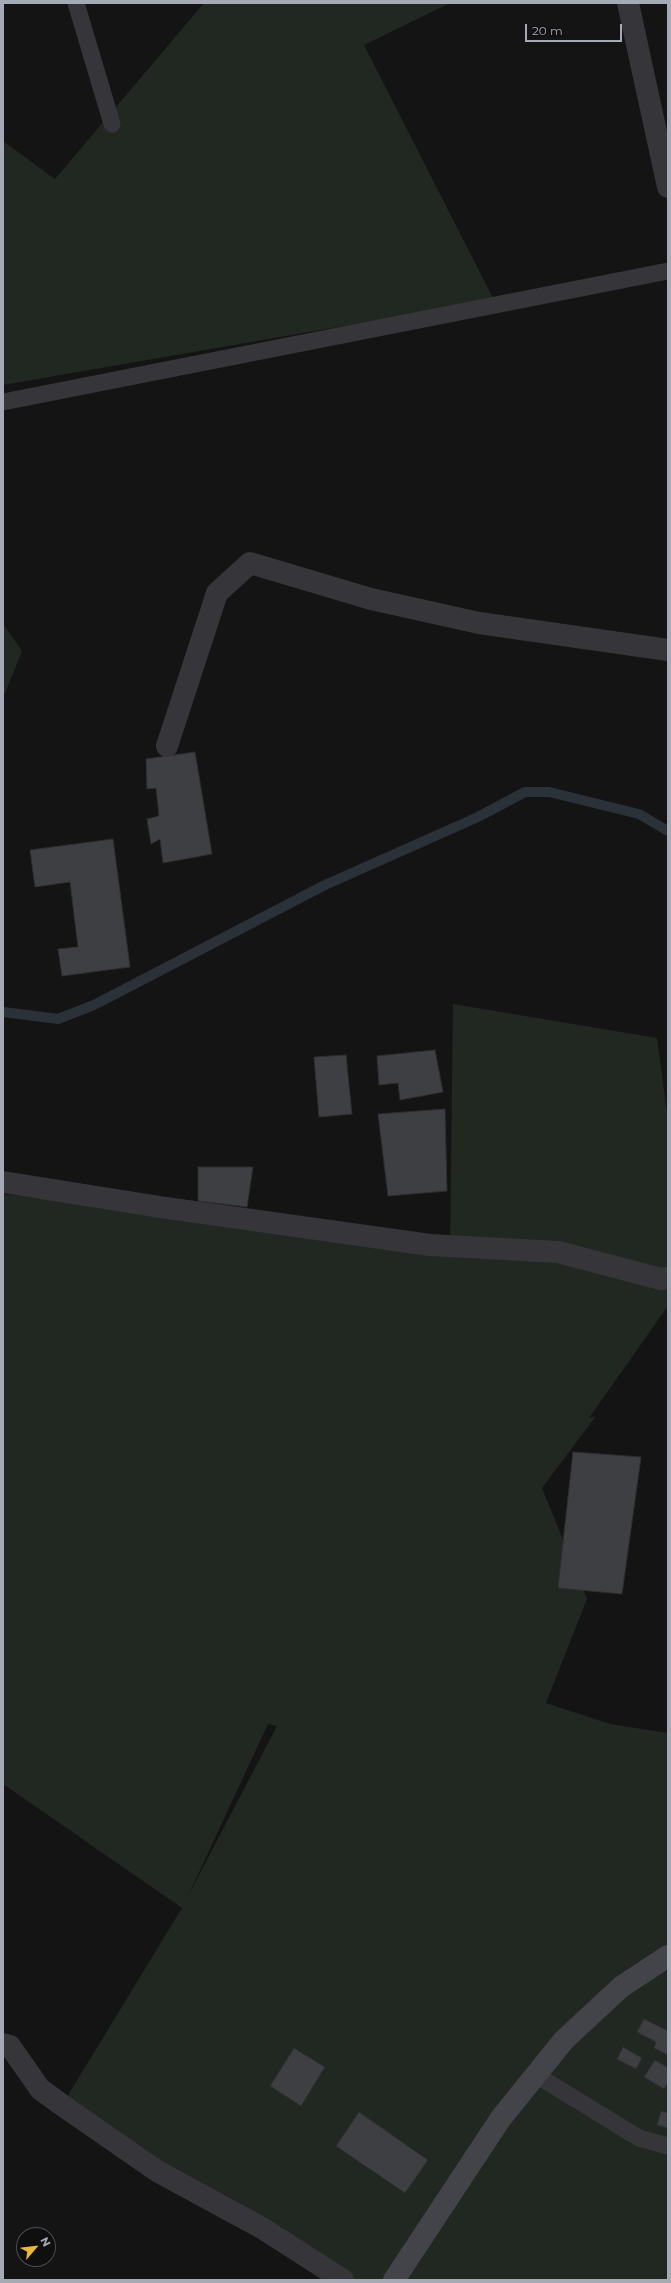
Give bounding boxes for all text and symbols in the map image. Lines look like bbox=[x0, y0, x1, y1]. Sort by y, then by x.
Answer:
scale bar bbox=[527, 16, 624, 42]
text: 20 m bbox=[532, 23, 563, 38]
north arrow bbox=[16, 2227, 56, 2267]
text: N bbox=[37, 2235, 54, 2249]

